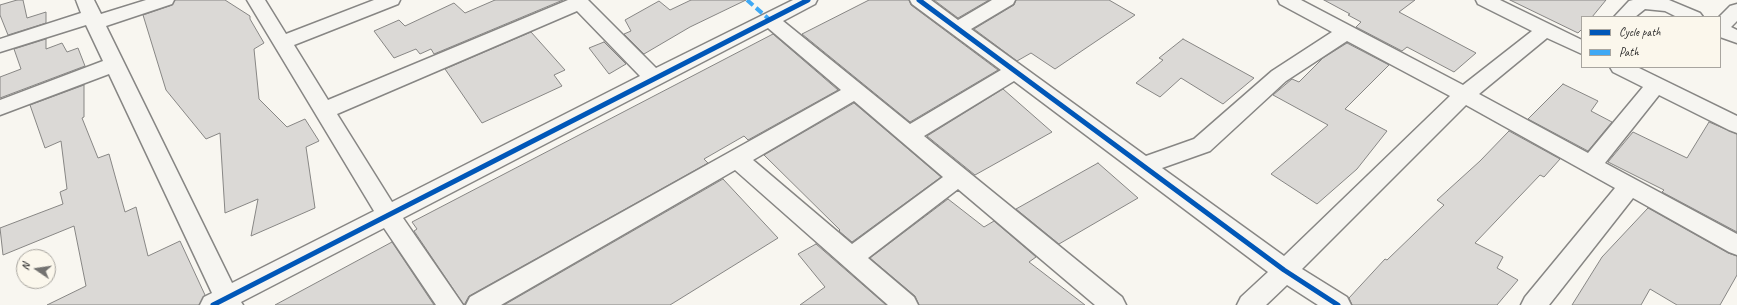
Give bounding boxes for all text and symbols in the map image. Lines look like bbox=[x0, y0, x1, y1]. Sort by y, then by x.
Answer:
legend bbox=[1581, 16, 1721, 68]
text: Cycle path bbox=[1619, 24, 1661, 40]
text: Path bbox=[1619, 44, 1639, 60]
north arrow bbox=[16, 249, 56, 289]
text: N bbox=[18, 262, 33, 271]

